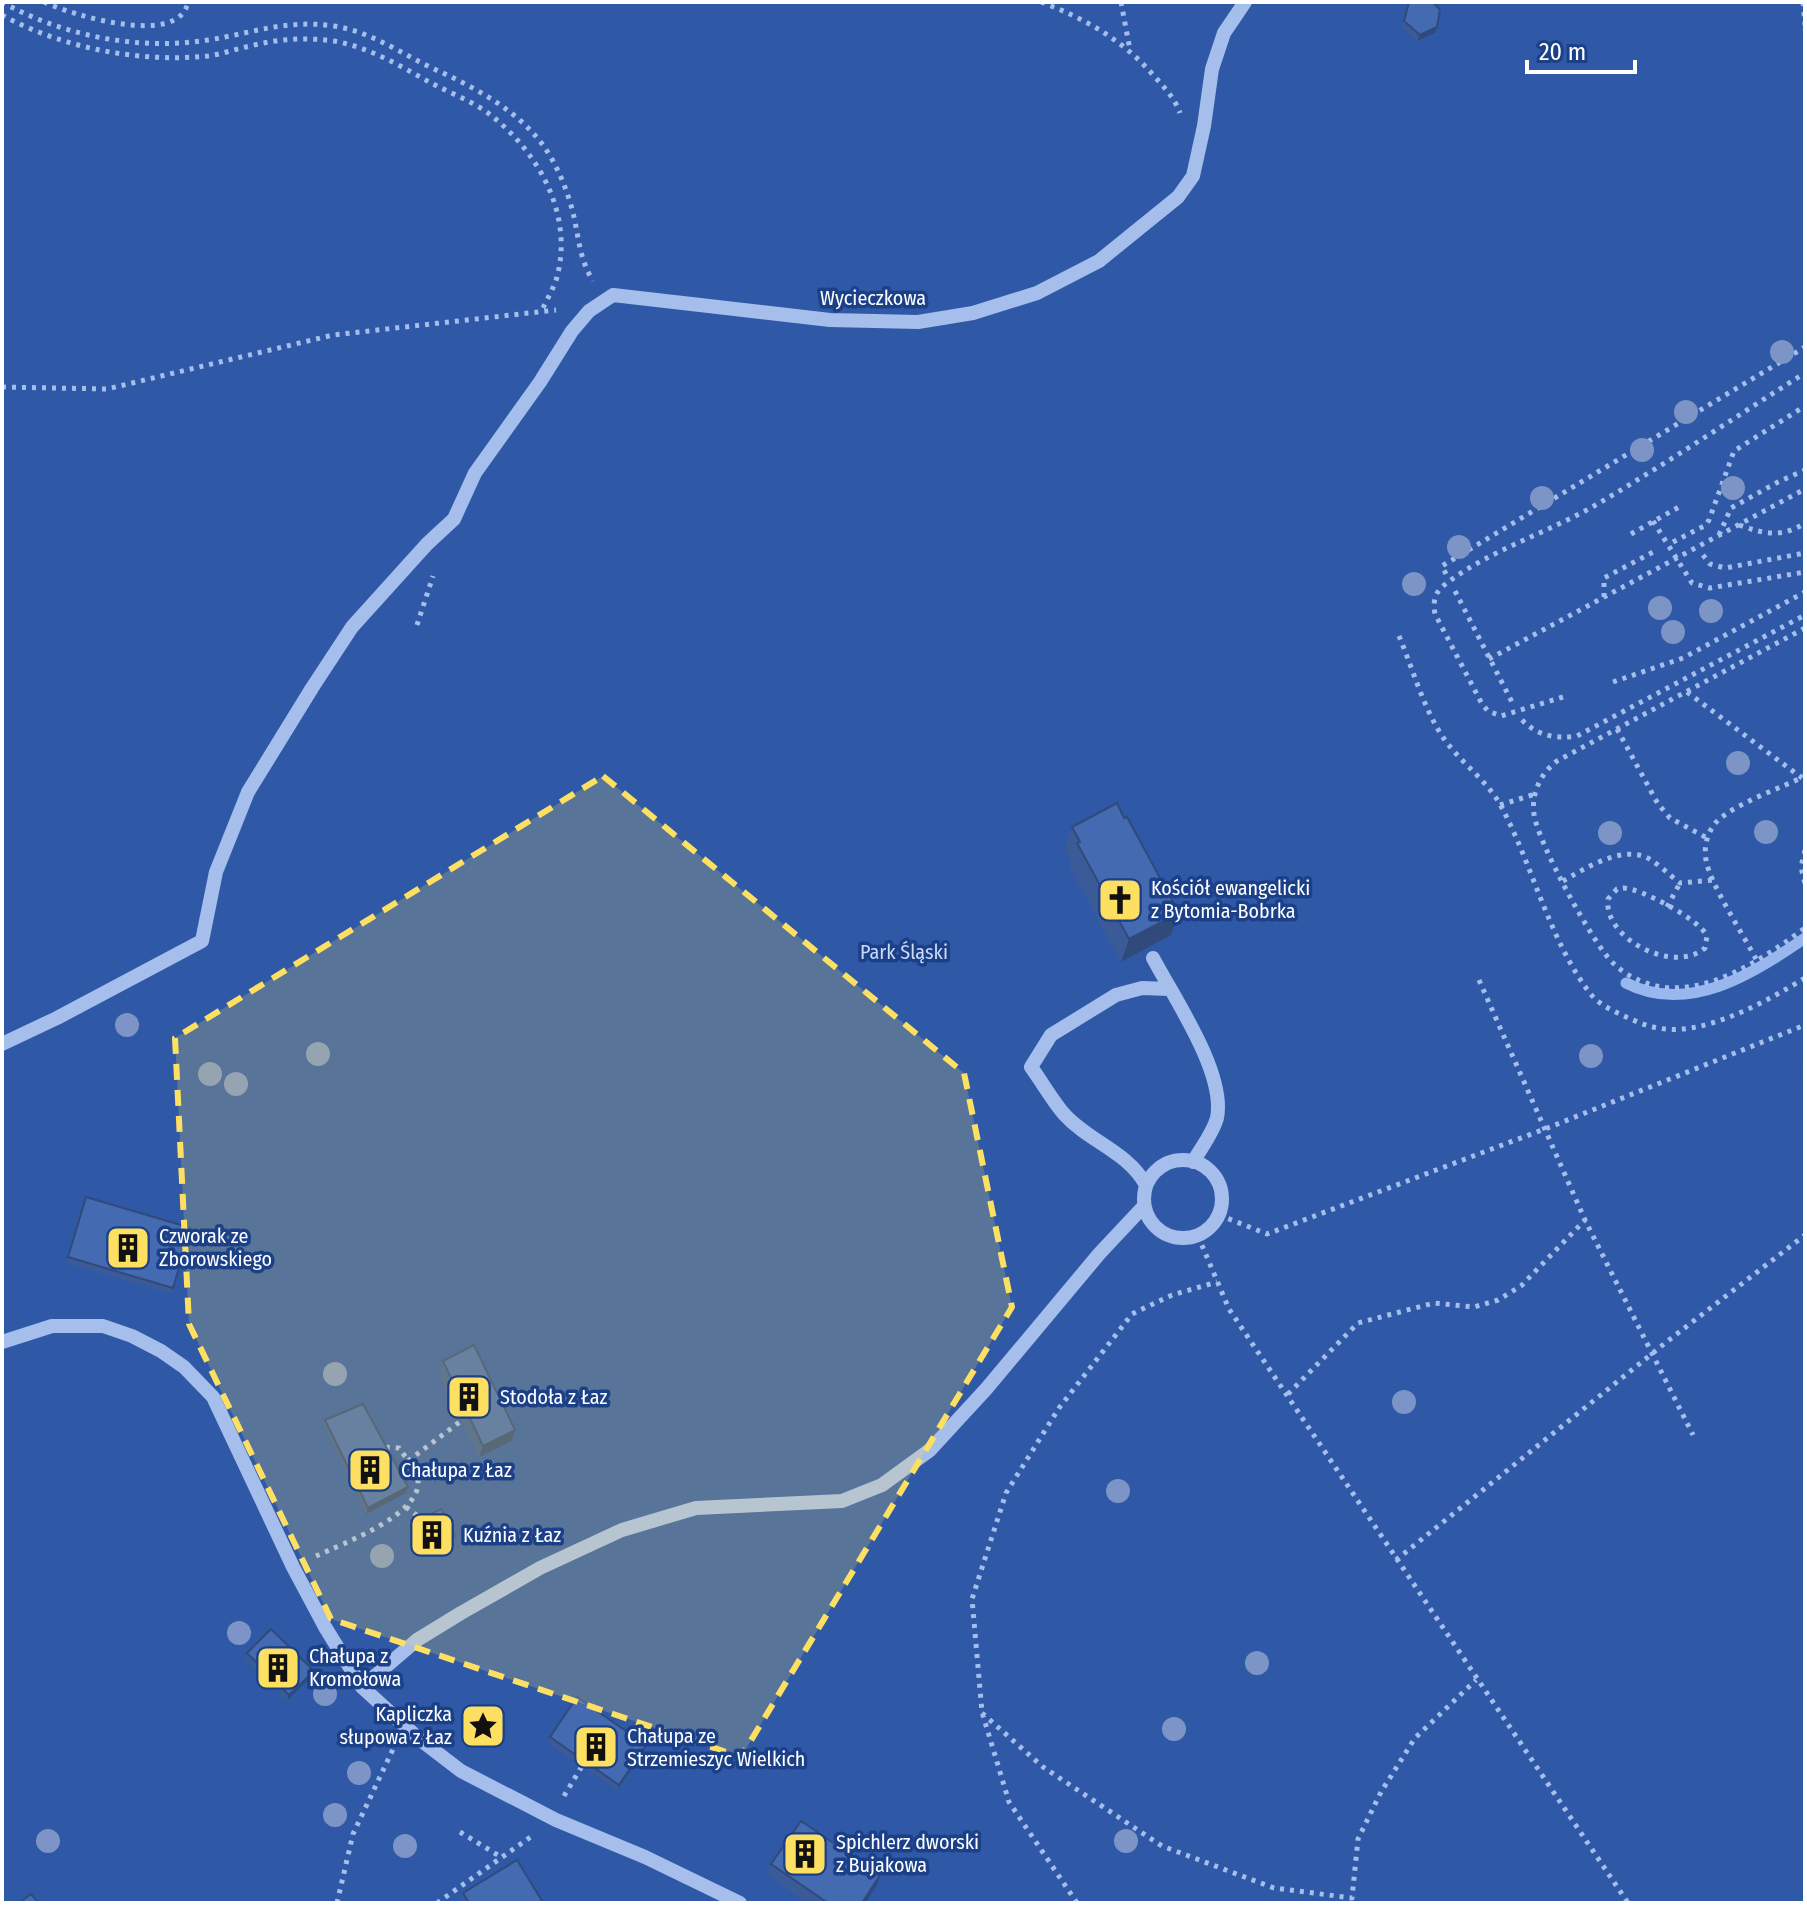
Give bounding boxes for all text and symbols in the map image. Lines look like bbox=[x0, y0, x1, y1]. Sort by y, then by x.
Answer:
scale bar bbox=[1527, 24, 1635, 74]
text: 20 m bbox=[1539, 38, 1586, 66]
street label: Wycieczkowa bbox=[820, 286, 926, 310]
church icon: Kościół ewangelicki z Bytomia-Bobrka bbox=[1096, 876, 1144, 924]
place label: Kościół ewangelicki z Bytomia-Bobrka bbox=[1151, 876, 1310, 923]
park label: Park Śląski bbox=[860, 940, 948, 964]
building icon: Czworak ze Zborowskiego bbox=[104, 1224, 152, 1272]
place label: Czworak ze Zborowskiego bbox=[159, 1224, 272, 1271]
building icon: Stodoła z Łaz bbox=[445, 1373, 493, 1421]
place label: Stodoła z Łaz bbox=[500, 1385, 608, 1409]
building icon: Chałupa z Łaz bbox=[346, 1446, 394, 1494]
place label: Chałupa z Łaz bbox=[401, 1458, 512, 1482]
building icon: Kuźnia z Łaz bbox=[408, 1511, 456, 1559]
place label: Kuźnia z Łaz bbox=[463, 1523, 561, 1547]
building icon: Chałupa z Kromołowa bbox=[254, 1644, 302, 1692]
place label: Chałupa z Kromołowa bbox=[309, 1644, 401, 1691]
place label: Kapliczka słupowa z Łaz bbox=[339, 1702, 452, 1749]
place icon: Kapliczka słupowa z Łaz bbox=[459, 1702, 507, 1750]
building icon: Chałupa ze Strzemieszyc Wielkich bbox=[572, 1723, 620, 1771]
place label: Chałupa ze Strzemieszyc Wielkich bbox=[627, 1724, 805, 1771]
building icon: Spichlerz dworski z Bujakowa bbox=[781, 1830, 829, 1878]
place label: Spichlerz dworski z Bujakowa bbox=[836, 1830, 979, 1877]

